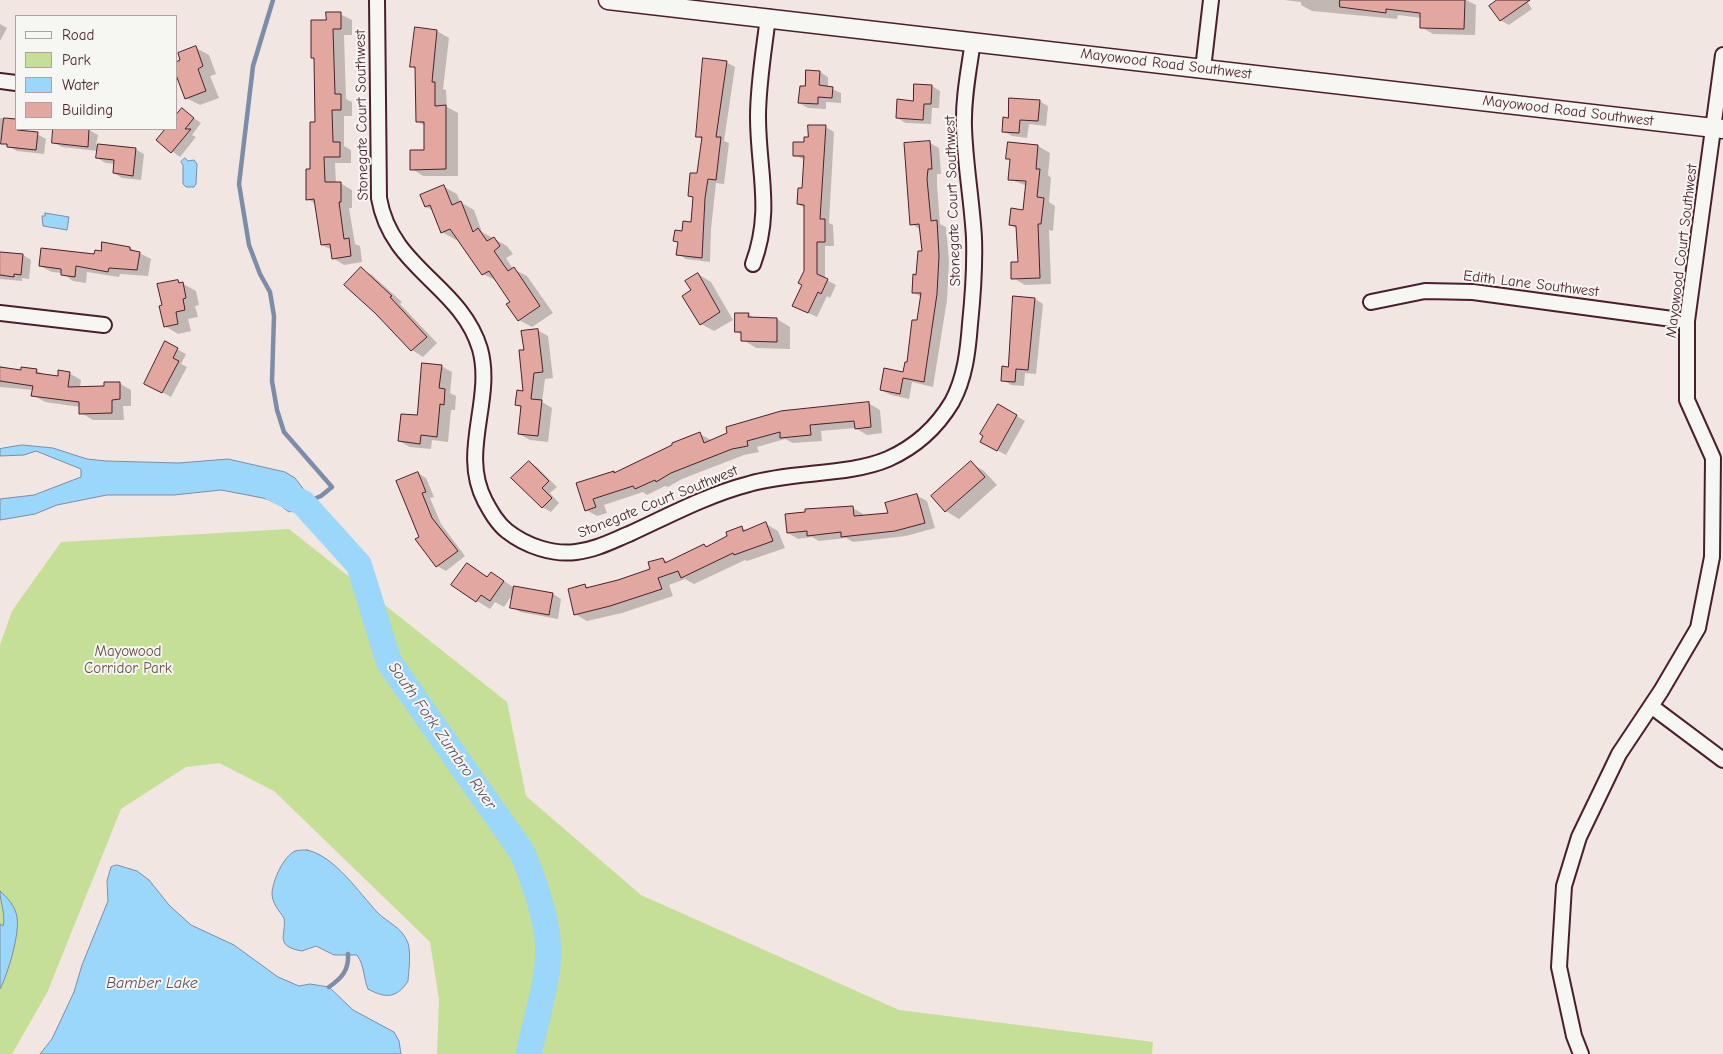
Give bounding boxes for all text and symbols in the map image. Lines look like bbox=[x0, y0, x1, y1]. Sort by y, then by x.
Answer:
legend bbox=[15, 15, 178, 130]
text: Road bbox=[62, 26, 94, 44]
street label: Stonegate Court Southwest bbox=[352, 29, 372, 201]
street label: Mayowood Road Southwest bbox=[1079, 45, 1253, 83]
text: Park bbox=[62, 51, 91, 69]
text: Water bbox=[62, 76, 99, 94]
street label: Mayowood Road Southwest bbox=[1481, 92, 1655, 130]
text: Building bbox=[62, 101, 113, 119]
street label: Stonegate Court Southwest bbox=[941, 115, 965, 287]
street label: Mayowood Court Southwest bbox=[1662, 163, 1702, 339]
street label: Edith Lane Southwest bbox=[1462, 267, 1600, 301]
street label: Stonegate Court Southwest bbox=[575, 462, 741, 542]
park label: Mayowood Corridor Park bbox=[84, 643, 172, 678]
water label: South Fork Zumbro River bbox=[384, 659, 500, 813]
water label: Bamber Lake bbox=[106, 973, 198, 993]

